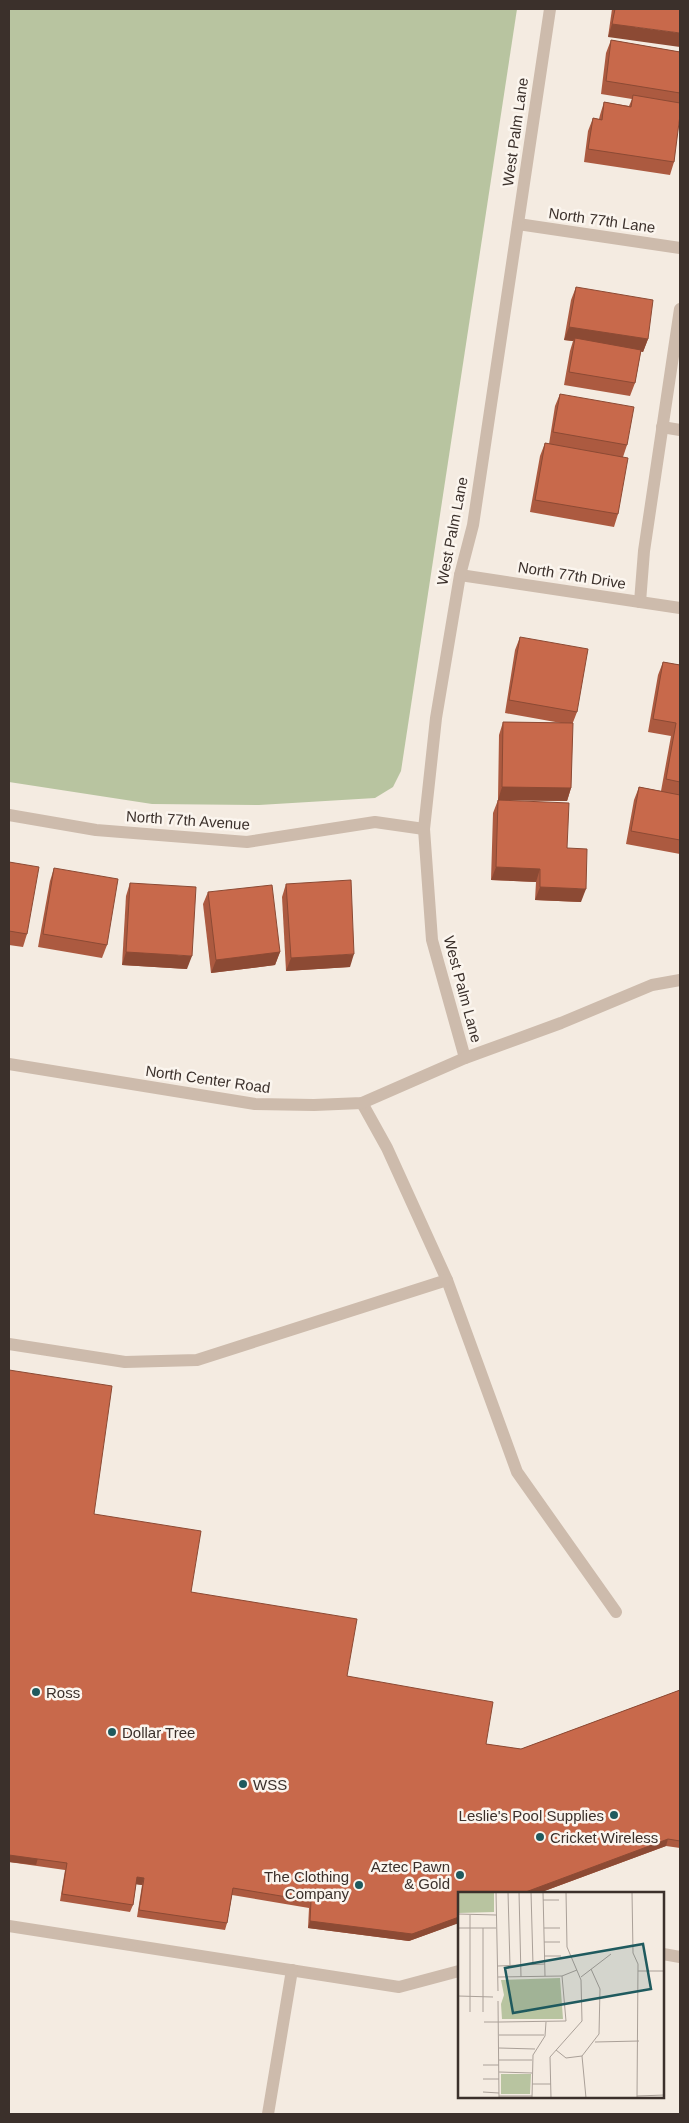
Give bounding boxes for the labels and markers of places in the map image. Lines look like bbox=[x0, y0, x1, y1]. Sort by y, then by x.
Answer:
place label: Ross bbox=[46, 1684, 80, 1701]
marker: Ross bbox=[30, 1686, 42, 1698]
place label: Dollar Tree bbox=[122, 1724, 195, 1741]
marker: Dollar Tree bbox=[106, 1726, 118, 1738]
place label: WSS bbox=[253, 1776, 287, 1793]
marker: WSS bbox=[237, 1778, 249, 1790]
place label: Leslie's Pool Supplies bbox=[459, 1807, 604, 1824]
marker: Leslie's Pool Supplies bbox=[608, 1809, 620, 1821]
place label: Cricket Wireless bbox=[550, 1829, 658, 1846]
marker: Cricket Wireless bbox=[534, 1831, 546, 1843]
place label: Aztec Pawn & Gold bbox=[371, 1858, 450, 1892]
place label: The Clothing Company bbox=[264, 1868, 349, 1902]
marker: Aztec Pawn & Gold bbox=[454, 1869, 466, 1881]
marker: The Clothing Company bbox=[353, 1879, 365, 1891]

